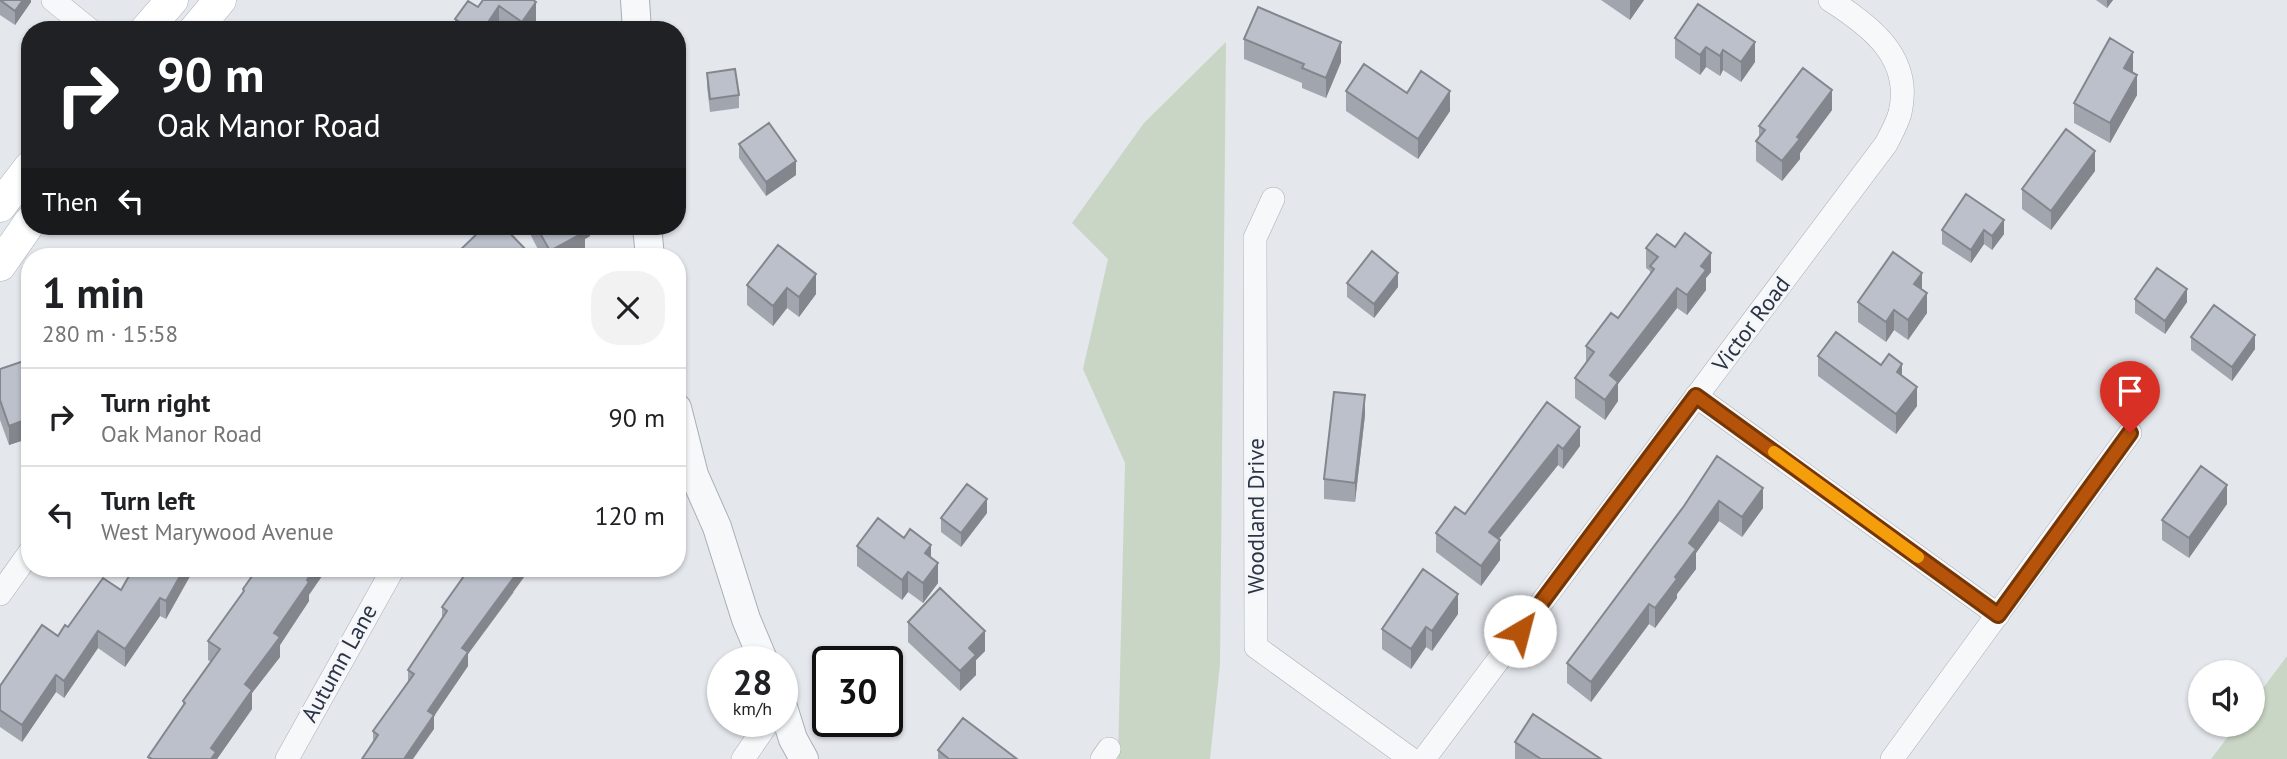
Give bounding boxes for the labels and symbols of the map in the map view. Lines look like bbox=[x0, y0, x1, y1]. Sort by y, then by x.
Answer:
street label: Victor Road bbox=[1705, 270, 1796, 378]
pin bbox=[2100, 361, 2160, 433]
street label: Woodland Drive bbox=[1241, 438, 1270, 594]
position arrow bbox=[1483, 594, 1557, 668]
street label: Autumn Lane bbox=[294, 599, 383, 727]
speed limit sign: 30 bbox=[812, 646, 903, 737]

